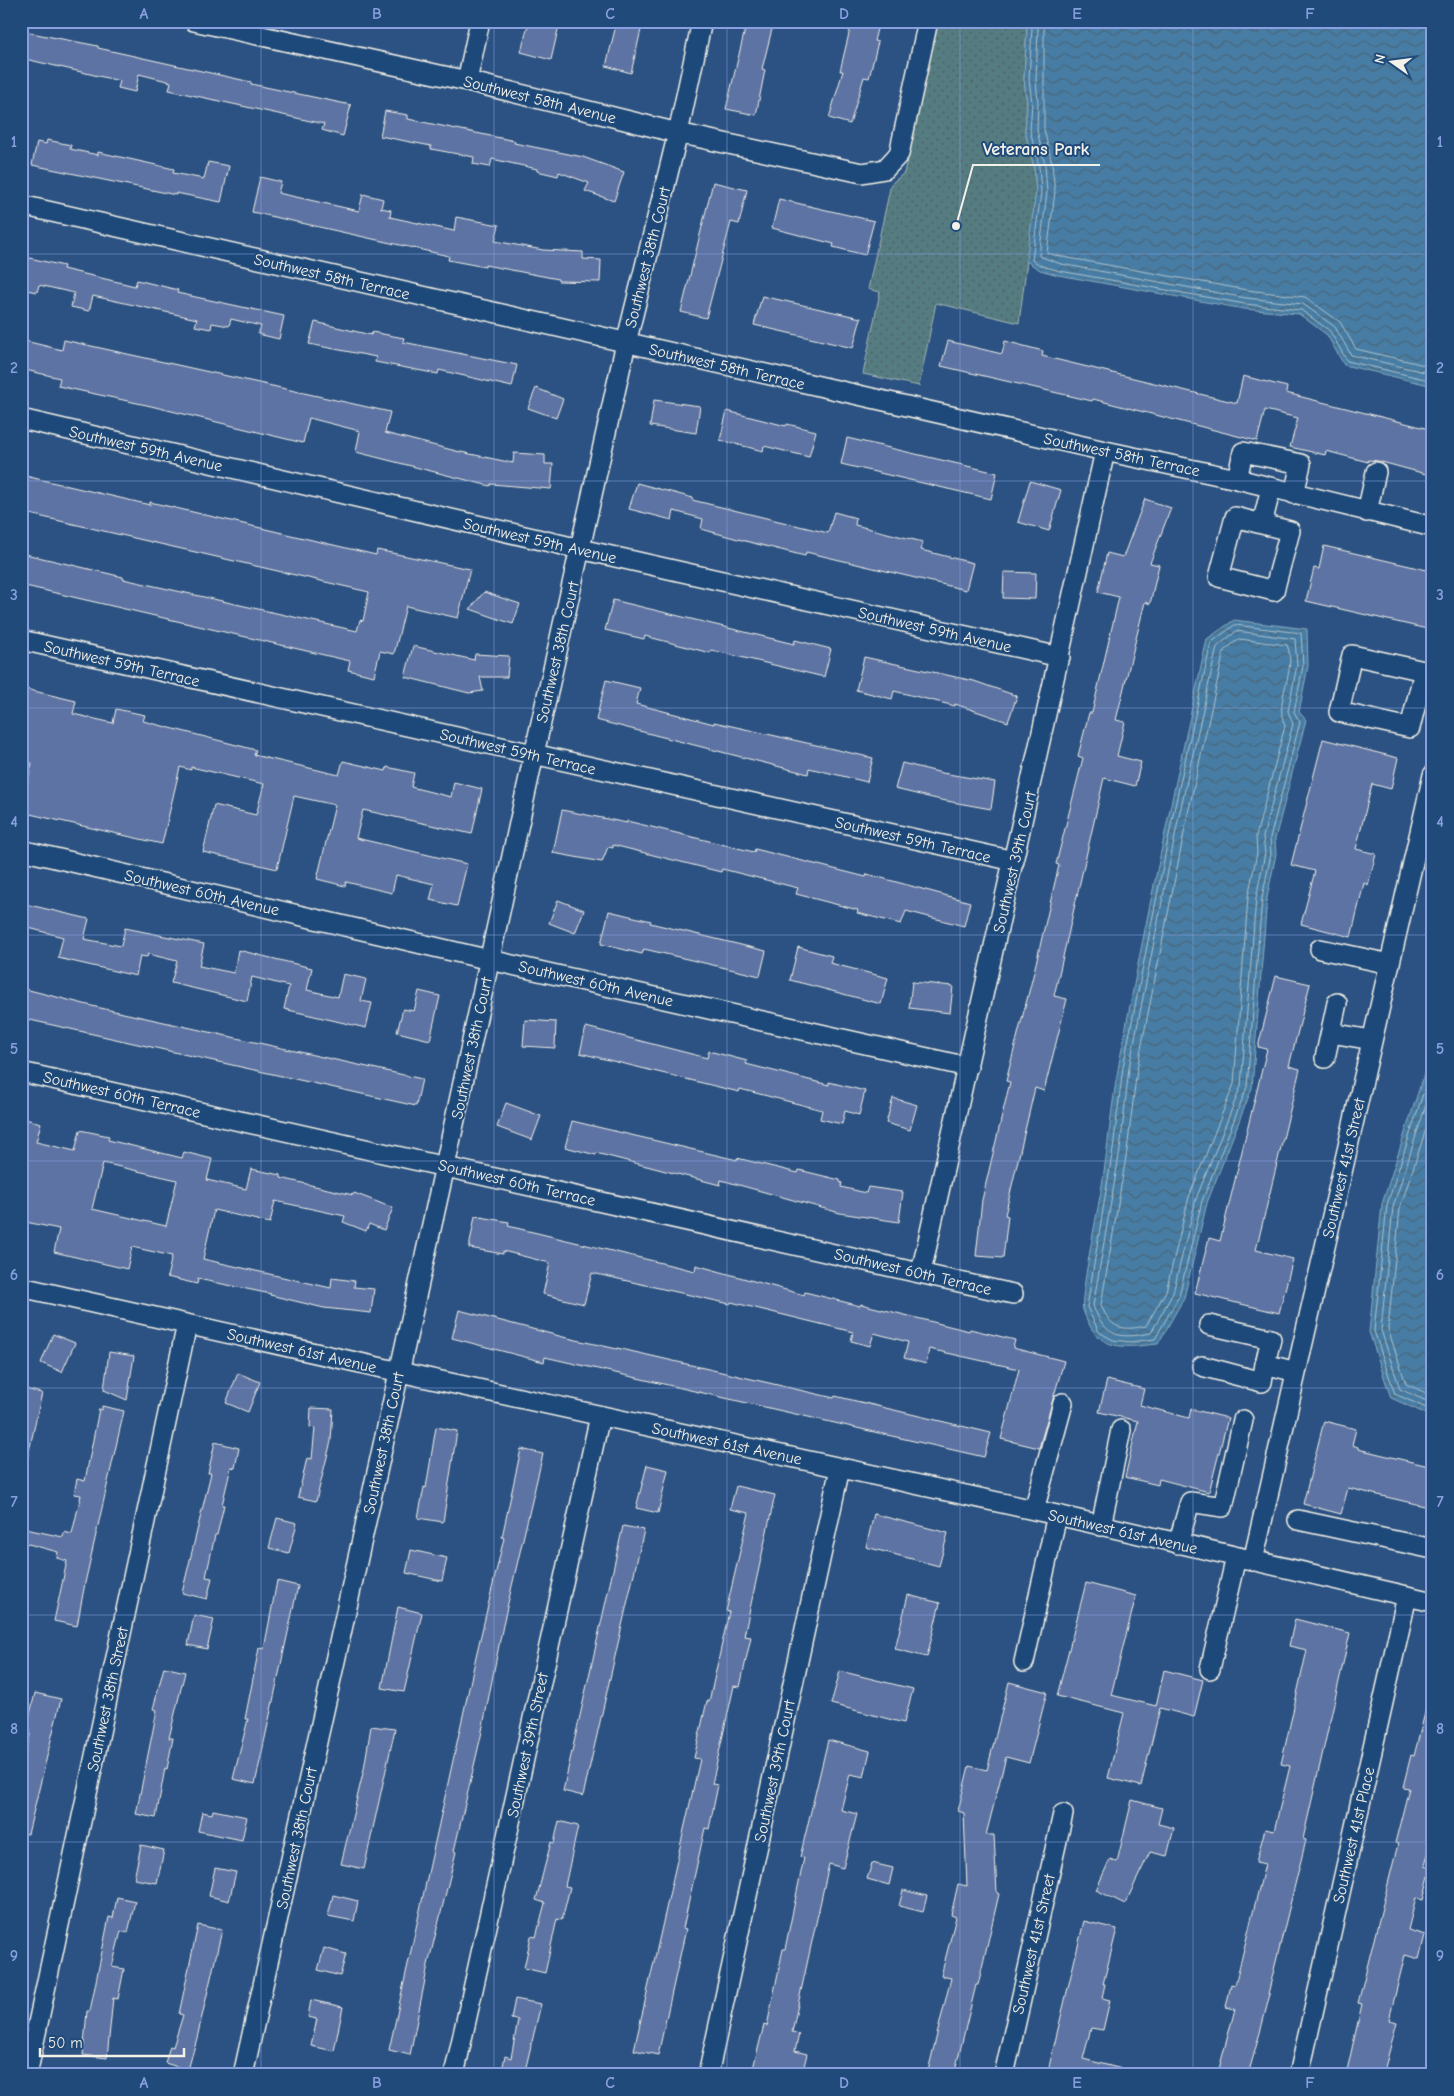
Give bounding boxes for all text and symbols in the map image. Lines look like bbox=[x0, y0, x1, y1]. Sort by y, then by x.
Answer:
text: A bbox=[140, 5, 149, 23]
text: B bbox=[372, 5, 382, 23]
text: C bbox=[605, 5, 615, 23]
text: D bbox=[839, 5, 849, 23]
text: E bbox=[1072, 5, 1082, 23]
text: F bbox=[1305, 5, 1315, 23]
north arrow bbox=[1366, 38, 1416, 88]
text: N bbox=[1371, 52, 1389, 65]
street label: Southwest 58th Avenue bbox=[462, 72, 618, 128]
callout: Veterans Park bbox=[973, 132, 1100, 165]
text: 1 bbox=[11, 133, 17, 151]
text: 1 bbox=[1437, 133, 1443, 151]
text: Veterans Park bbox=[983, 139, 1090, 160]
street label: Southwest 38th Court bbox=[622, 184, 674, 330]
street label: Southwest 58th Terrace bbox=[252, 250, 411, 304]
street label: Southwest 58th Terrace bbox=[647, 340, 806, 394]
text: 2 bbox=[10, 359, 18, 377]
text: 2 bbox=[1436, 359, 1444, 377]
street label: Southwest 59th Avenue bbox=[67, 423, 224, 475]
street label: Southwest 58th Terrace bbox=[1042, 430, 1202, 480]
street label: Southwest 59th Avenue bbox=[461, 515, 618, 567]
street label: Southwest 38th Court bbox=[533, 579, 583, 725]
text: 3 bbox=[10, 586, 18, 604]
text: 3 bbox=[1436, 586, 1444, 604]
street label: Southwest 59th Avenue bbox=[856, 604, 1013, 656]
street label: Southwest 59th Terrace bbox=[42, 637, 202, 691]
street label: Southwest 59th Terrace bbox=[438, 725, 598, 779]
street label: Southwest 39th Court bbox=[990, 789, 1040, 935]
text: 4 bbox=[10, 813, 18, 831]
street label: Southwest 59th Terrace bbox=[833, 813, 993, 867]
text: 4 bbox=[1436, 813, 1444, 831]
street label: Southwest 60th Avenue bbox=[123, 866, 281, 920]
street label: Southwest 60th Avenue bbox=[517, 957, 675, 1011]
street label: Southwest 38th Court bbox=[448, 975, 496, 1121]
text: 5 bbox=[10, 1040, 18, 1058]
text: 5 bbox=[1436, 1040, 1444, 1058]
street label: Southwest 60th Terrace bbox=[41, 1068, 202, 1122]
street label: Southwest 41st Street bbox=[1319, 1096, 1369, 1240]
street label: Southwest 60th Terrace bbox=[436, 1156, 597, 1210]
street label: Southwest 60th Terrace bbox=[832, 1245, 993, 1299]
text: 6 bbox=[10, 1266, 18, 1284]
text: 6 bbox=[1436, 1266, 1444, 1284]
street label: Southwest 61st Avenue bbox=[225, 1325, 378, 1377]
street label: Southwest 38th Court bbox=[360, 1370, 408, 1516]
street label: Southwest 61st Avenue bbox=[650, 1419, 803, 1469]
text: 7 bbox=[10, 1493, 18, 1511]
text: 7 bbox=[1436, 1493, 1444, 1511]
street label: Southwest 61st Avenue bbox=[1046, 1506, 1199, 1558]
street label: Southwest 38th Street bbox=[84, 1625, 132, 1773]
street label: Southwest 39th Street bbox=[504, 1671, 552, 1819]
street label: Southwest 39th Court bbox=[751, 1698, 799, 1844]
text: 8 bbox=[10, 1720, 18, 1738]
text: 8 bbox=[1436, 1720, 1444, 1738]
street label: Southwest 38th Court bbox=[273, 1765, 321, 1911]
street label: Southwest 41st Place bbox=[1330, 1765, 1378, 1905]
street label: Southwest 41st Street bbox=[1009, 1872, 1059, 2016]
text: 9 bbox=[10, 1947, 18, 1965]
text: 9 bbox=[1436, 1947, 1444, 1965]
scale bar bbox=[40, 2026, 184, 2058]
text: 50 m bbox=[48, 2034, 83, 2052]
text: A bbox=[140, 2074, 149, 2092]
text: B bbox=[372, 2074, 382, 2092]
text: C bbox=[605, 2074, 615, 2092]
text: D bbox=[839, 2074, 849, 2092]
text: E bbox=[1072, 2074, 1082, 2092]
text: F bbox=[1305, 2074, 1315, 2092]

